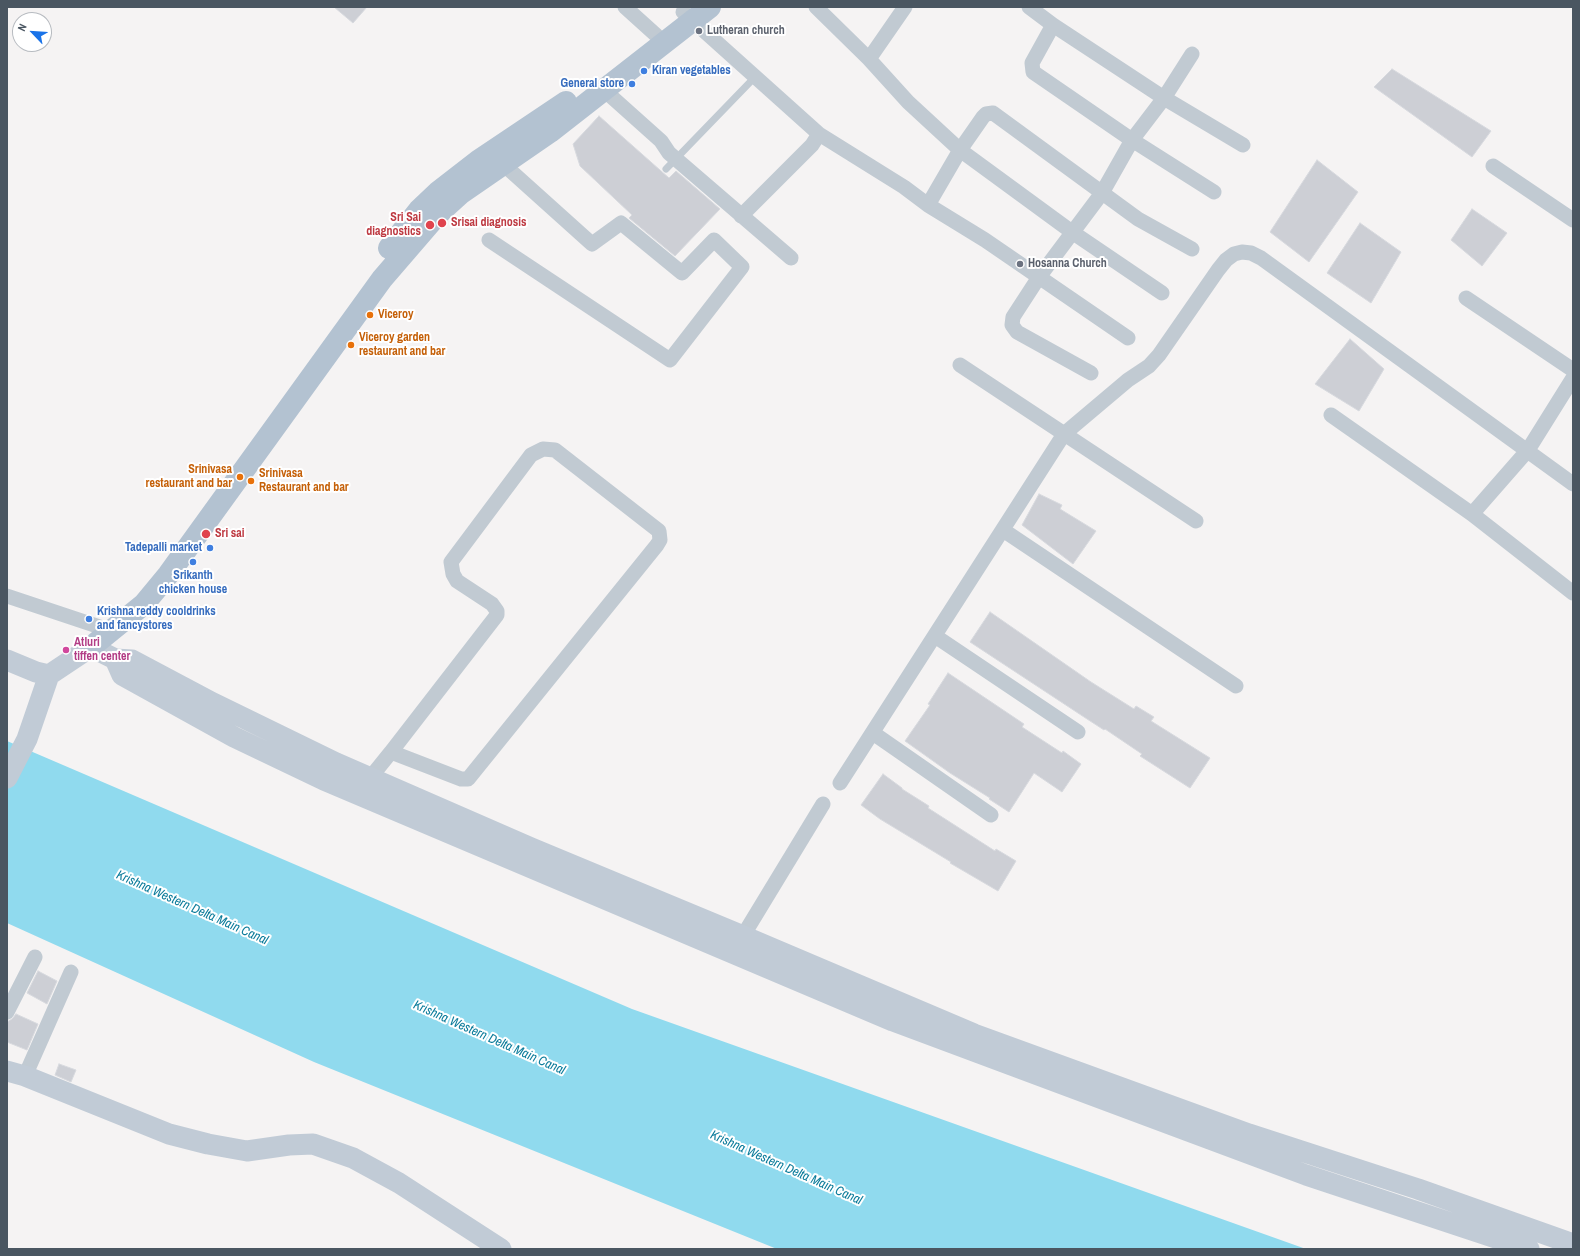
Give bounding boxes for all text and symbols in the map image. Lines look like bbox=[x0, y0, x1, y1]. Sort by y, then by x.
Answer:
north arrow bbox=[12, 12, 52, 52]
text: N bbox=[14, 21, 30, 33]
place label: Lutheran church bbox=[707, 24, 785, 38]
marker: Lutheran church bbox=[694, 26, 704, 36]
place label: Kiran vegetables bbox=[652, 64, 731, 78]
marker: Kiran vegetables bbox=[639, 66, 649, 76]
place label: General store bbox=[561, 77, 624, 91]
marker: General store bbox=[627, 79, 637, 89]
place label: Sri Sai diagnostics bbox=[366, 211, 421, 239]
place label: Srisai diagnosis bbox=[451, 216, 526, 230]
marker: Srisai diagnosis bbox=[436, 217, 448, 229]
marker: Sri Sai diagnostics bbox=[424, 219, 436, 231]
place label: Hosanna Church bbox=[1028, 257, 1107, 271]
marker: Hosanna Church bbox=[1015, 259, 1025, 269]
place label: Viceroy bbox=[378, 308, 413, 322]
marker: Viceroy bbox=[365, 310, 375, 320]
place label: Viceroy garden restaurant and bar bbox=[359, 331, 445, 359]
marker: Viceroy garden restaurant and bar bbox=[346, 340, 356, 350]
place label: Srinivasa restaurant and bar bbox=[146, 463, 232, 491]
place label: Srinivasa Restaurant and bar bbox=[259, 467, 349, 495]
marker: Srinivasa restaurant and bar bbox=[235, 472, 245, 482]
marker: Srinivasa Restaurant and bar bbox=[246, 476, 256, 486]
place label: Sri sai bbox=[215, 527, 245, 541]
marker: Sri sai bbox=[200, 528, 212, 540]
place label: Tadepalli market bbox=[125, 541, 202, 555]
marker: Tadepalli market bbox=[205, 543, 215, 553]
marker: Srikanth chicken house bbox=[188, 557, 198, 567]
place label: Srikanth chicken house bbox=[159, 569, 227, 597]
place label: Krishna reddy cooldrinks and fancystores bbox=[97, 605, 216, 633]
marker: Krishna reddy cooldrinks and fancystores bbox=[84, 614, 94, 624]
place label: Atluri tiffen center bbox=[74, 636, 130, 664]
marker: Atluri tiffen center bbox=[61, 645, 71, 655]
water label: Krishna Western Delta Main Canal bbox=[114, 867, 270, 949]
water label: Krishna Western Delta Main Canal bbox=[411, 997, 567, 1079]
water label: Krishna Western Delta Main Canal bbox=[708, 1127, 864, 1209]

